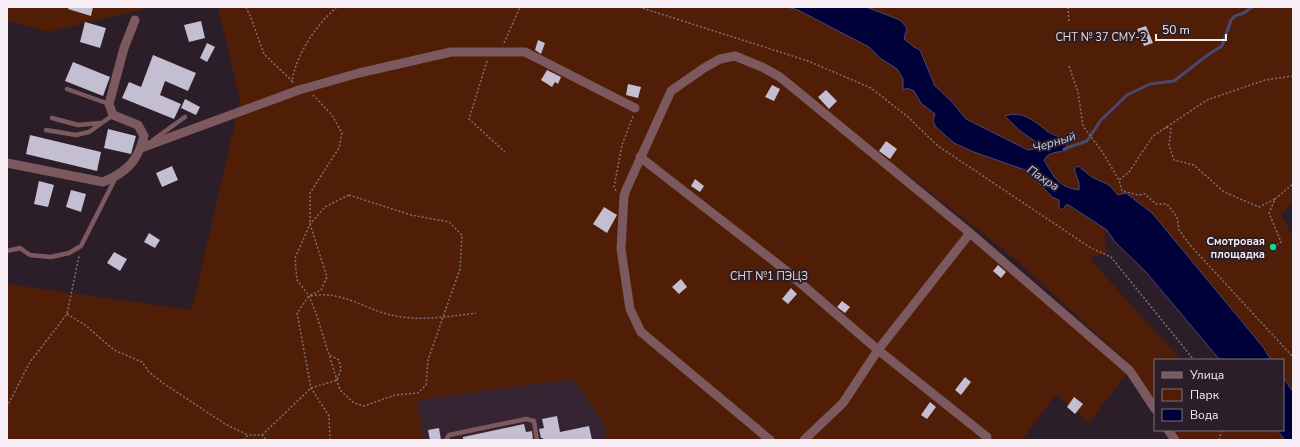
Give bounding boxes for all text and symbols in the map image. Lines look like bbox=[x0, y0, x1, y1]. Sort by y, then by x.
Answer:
scale bar bbox=[1156, 16, 1226, 42]
text: 50 m bbox=[1162, 22, 1190, 38]
park label: СНТ № 37 СМУ-2 bbox=[1055, 30, 1147, 45]
water label: Черный bbox=[1030, 128, 1078, 156]
water label: Пахра bbox=[1024, 162, 1062, 194]
place label: Смотровая площадка bbox=[1206, 234, 1265, 262]
marker: Смотровая площадка bbox=[1268, 242, 1278, 252]
park label: СНТ №1 ПЭЦЗ bbox=[730, 269, 808, 284]
legend bbox=[1154, 359, 1284, 431]
text: Улица bbox=[1189, 367, 1224, 383]
text: Парк bbox=[1190, 387, 1220, 403]
text: Вода bbox=[1190, 407, 1218, 423]

